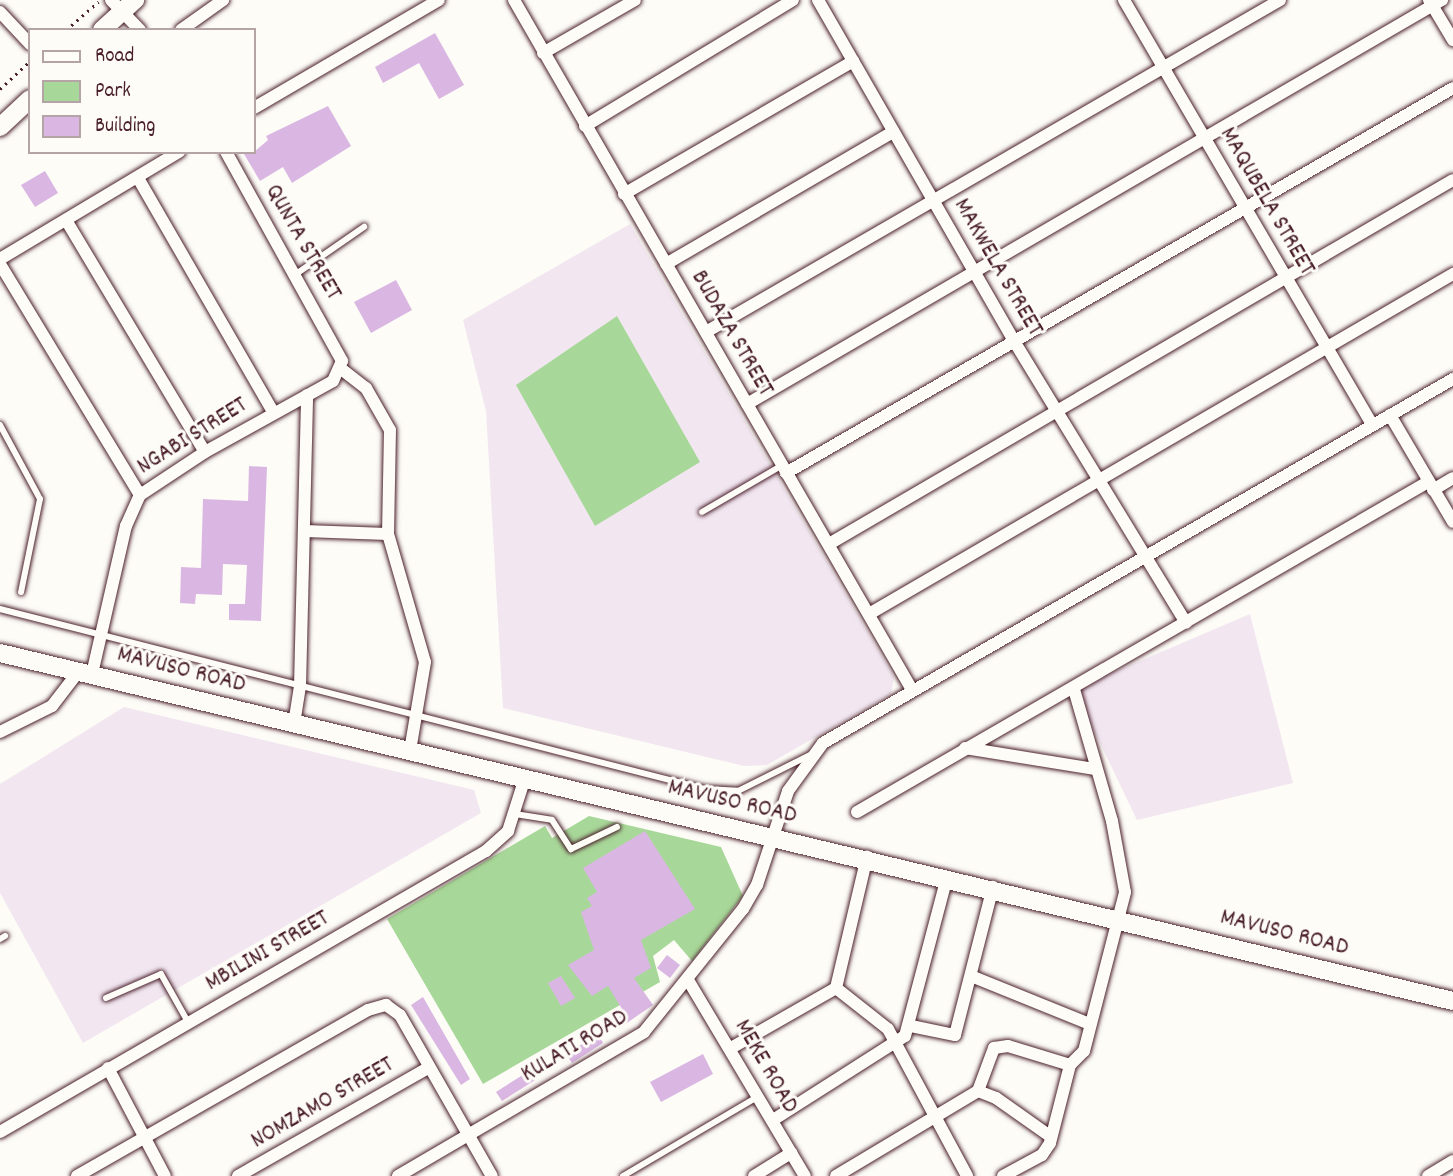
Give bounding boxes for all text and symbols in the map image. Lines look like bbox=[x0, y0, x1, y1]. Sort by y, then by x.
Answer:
legend bbox=[28, 28, 256, 154]
text: Road bbox=[95, 42, 134, 72]
text: Park bbox=[95, 77, 131, 107]
text: Building bbox=[95, 112, 155, 142]
street label: MAQUBELA STREET bbox=[1212, 123, 1320, 281]
street label: QUNTA STREET bbox=[257, 180, 347, 306]
street label: MAKWELA STREET bbox=[946, 194, 1048, 342]
street label: BUDAZA STREET bbox=[683, 266, 779, 402]
street label: NGABI STREET bbox=[133, 392, 253, 482]
street label: MAVUSO ROAD bbox=[114, 641, 248, 701]
street label: MAVUSO ROAD bbox=[665, 774, 799, 832]
street label: MAVUSO ROAD bbox=[1217, 904, 1351, 964]
street label: MBILINI STREET bbox=[201, 905, 335, 999]
street label: KULATI ROAD bbox=[517, 1004, 633, 1090]
street label: MEKE ROAD bbox=[727, 1015, 803, 1119]
street label: NOMZAMO STREET bbox=[247, 1052, 399, 1156]

